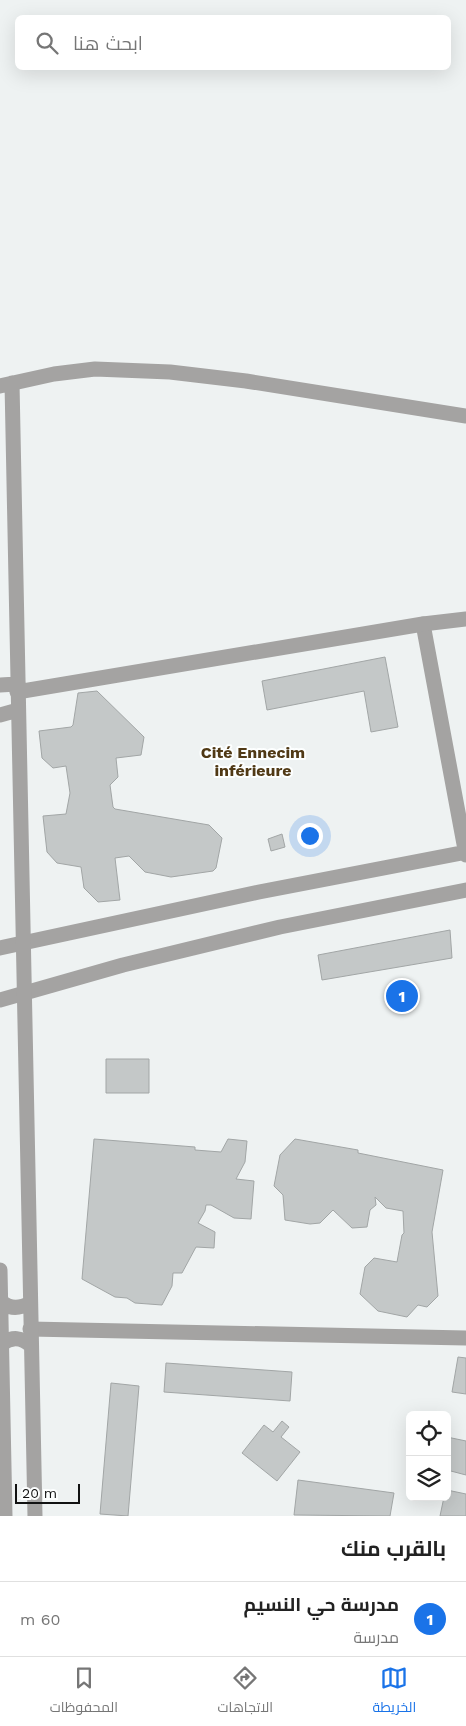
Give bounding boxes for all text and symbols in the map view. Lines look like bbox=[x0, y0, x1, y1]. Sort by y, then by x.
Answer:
search box bbox=[15, 15, 451, 70]
icon: search bbox=[33, 29, 61, 57]
text: ابحث هنا bbox=[73, 32, 143, 55]
district label: Cité Ennecim inférieure bbox=[201, 743, 305, 780]
your location bbox=[297, 823, 323, 849]
pin: 1 bbox=[386, 977, 418, 1015]
map controls bbox=[406, 1411, 451, 1501]
button: locate bbox=[406, 1411, 451, 1456]
button: layers bbox=[406, 1456, 451, 1501]
scale bar bbox=[15, 1481, 80, 1504]
text: 20 m bbox=[22, 1485, 57, 1501]
text: بالقرب منك bbox=[341, 1536, 446, 1561]
text: مدرسة حي النسيم bbox=[244, 1593, 399, 1616]
text: 60 m bbox=[20, 1610, 60, 1629]
text: 1 bbox=[427, 1610, 433, 1629]
text: مدرسة bbox=[353, 1628, 399, 1647]
tab: المحفوظات bbox=[50, 1664, 118, 1720]
tab: الاتجاهات bbox=[218, 1664, 273, 1720]
tab: الخريطة bbox=[373, 1664, 416, 1720]

